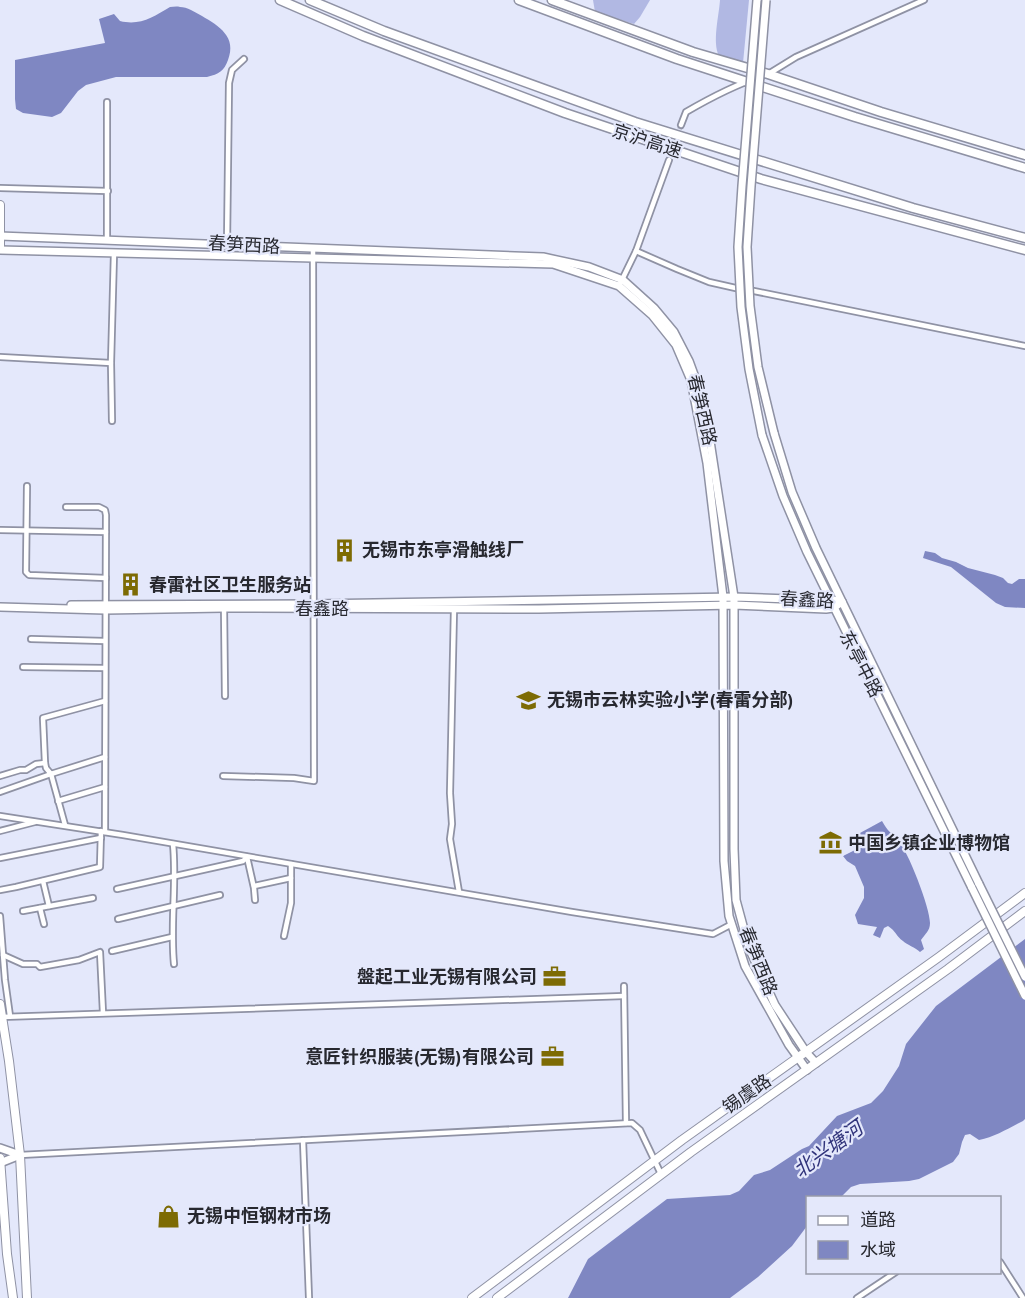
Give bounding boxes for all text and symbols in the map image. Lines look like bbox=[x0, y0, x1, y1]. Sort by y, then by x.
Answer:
street label: 京沪高速 bbox=[609, 118, 685, 163]
street label: 春笋西路 bbox=[207, 231, 281, 258]
street label: 春笋西路 bbox=[683, 372, 722, 448]
building icon: 无锡市东亭滑触线厂 bbox=[331, 537, 357, 563]
place label: 无锡市东亭滑触线厂 bbox=[362, 538, 524, 561]
building icon: 春雷社区卫生服务站 bbox=[118, 572, 144, 598]
place label: 春雷社区卫生服务站 bbox=[149, 573, 311, 596]
street label: 春鑫路 bbox=[779, 587, 835, 612]
street label: 春鑫路 bbox=[295, 597, 349, 620]
street label: 东亭中路 bbox=[835, 626, 888, 701]
school or university icon: 无锡市云林实验小学(春雷分部) bbox=[516, 687, 542, 713]
place label: 无锡市云林实验小学(春雷分部) bbox=[547, 688, 794, 711]
museum icon: 中国乡镇企业博物馆 bbox=[817, 830, 843, 856]
place label: 中国乡镇企业博物馆 bbox=[848, 831, 1010, 854]
street label: 春笋西路 bbox=[734, 923, 783, 998]
office icon: 盤起工业无锡有限公司 bbox=[542, 964, 568, 990]
place label: 盤起工业无锡有限公司 bbox=[357, 965, 537, 988]
office icon: 意匠针织服装(无锡)有限公司 bbox=[539, 1044, 565, 1070]
place label: 意匠针织服装(无锡)有限公司 bbox=[305, 1045, 534, 1068]
street label: 锡虞路 bbox=[718, 1069, 775, 1118]
water label: 北兴塘河 bbox=[788, 1113, 871, 1182]
legend bbox=[806, 1196, 1001, 1274]
shop icon: 无锡中恒钢材市场 bbox=[156, 1203, 182, 1229]
place label: 无锡中恒钢材市场 bbox=[187, 1204, 331, 1227]
text: 道路 bbox=[860, 1208, 896, 1231]
text: 水域 bbox=[860, 1238, 896, 1261]

